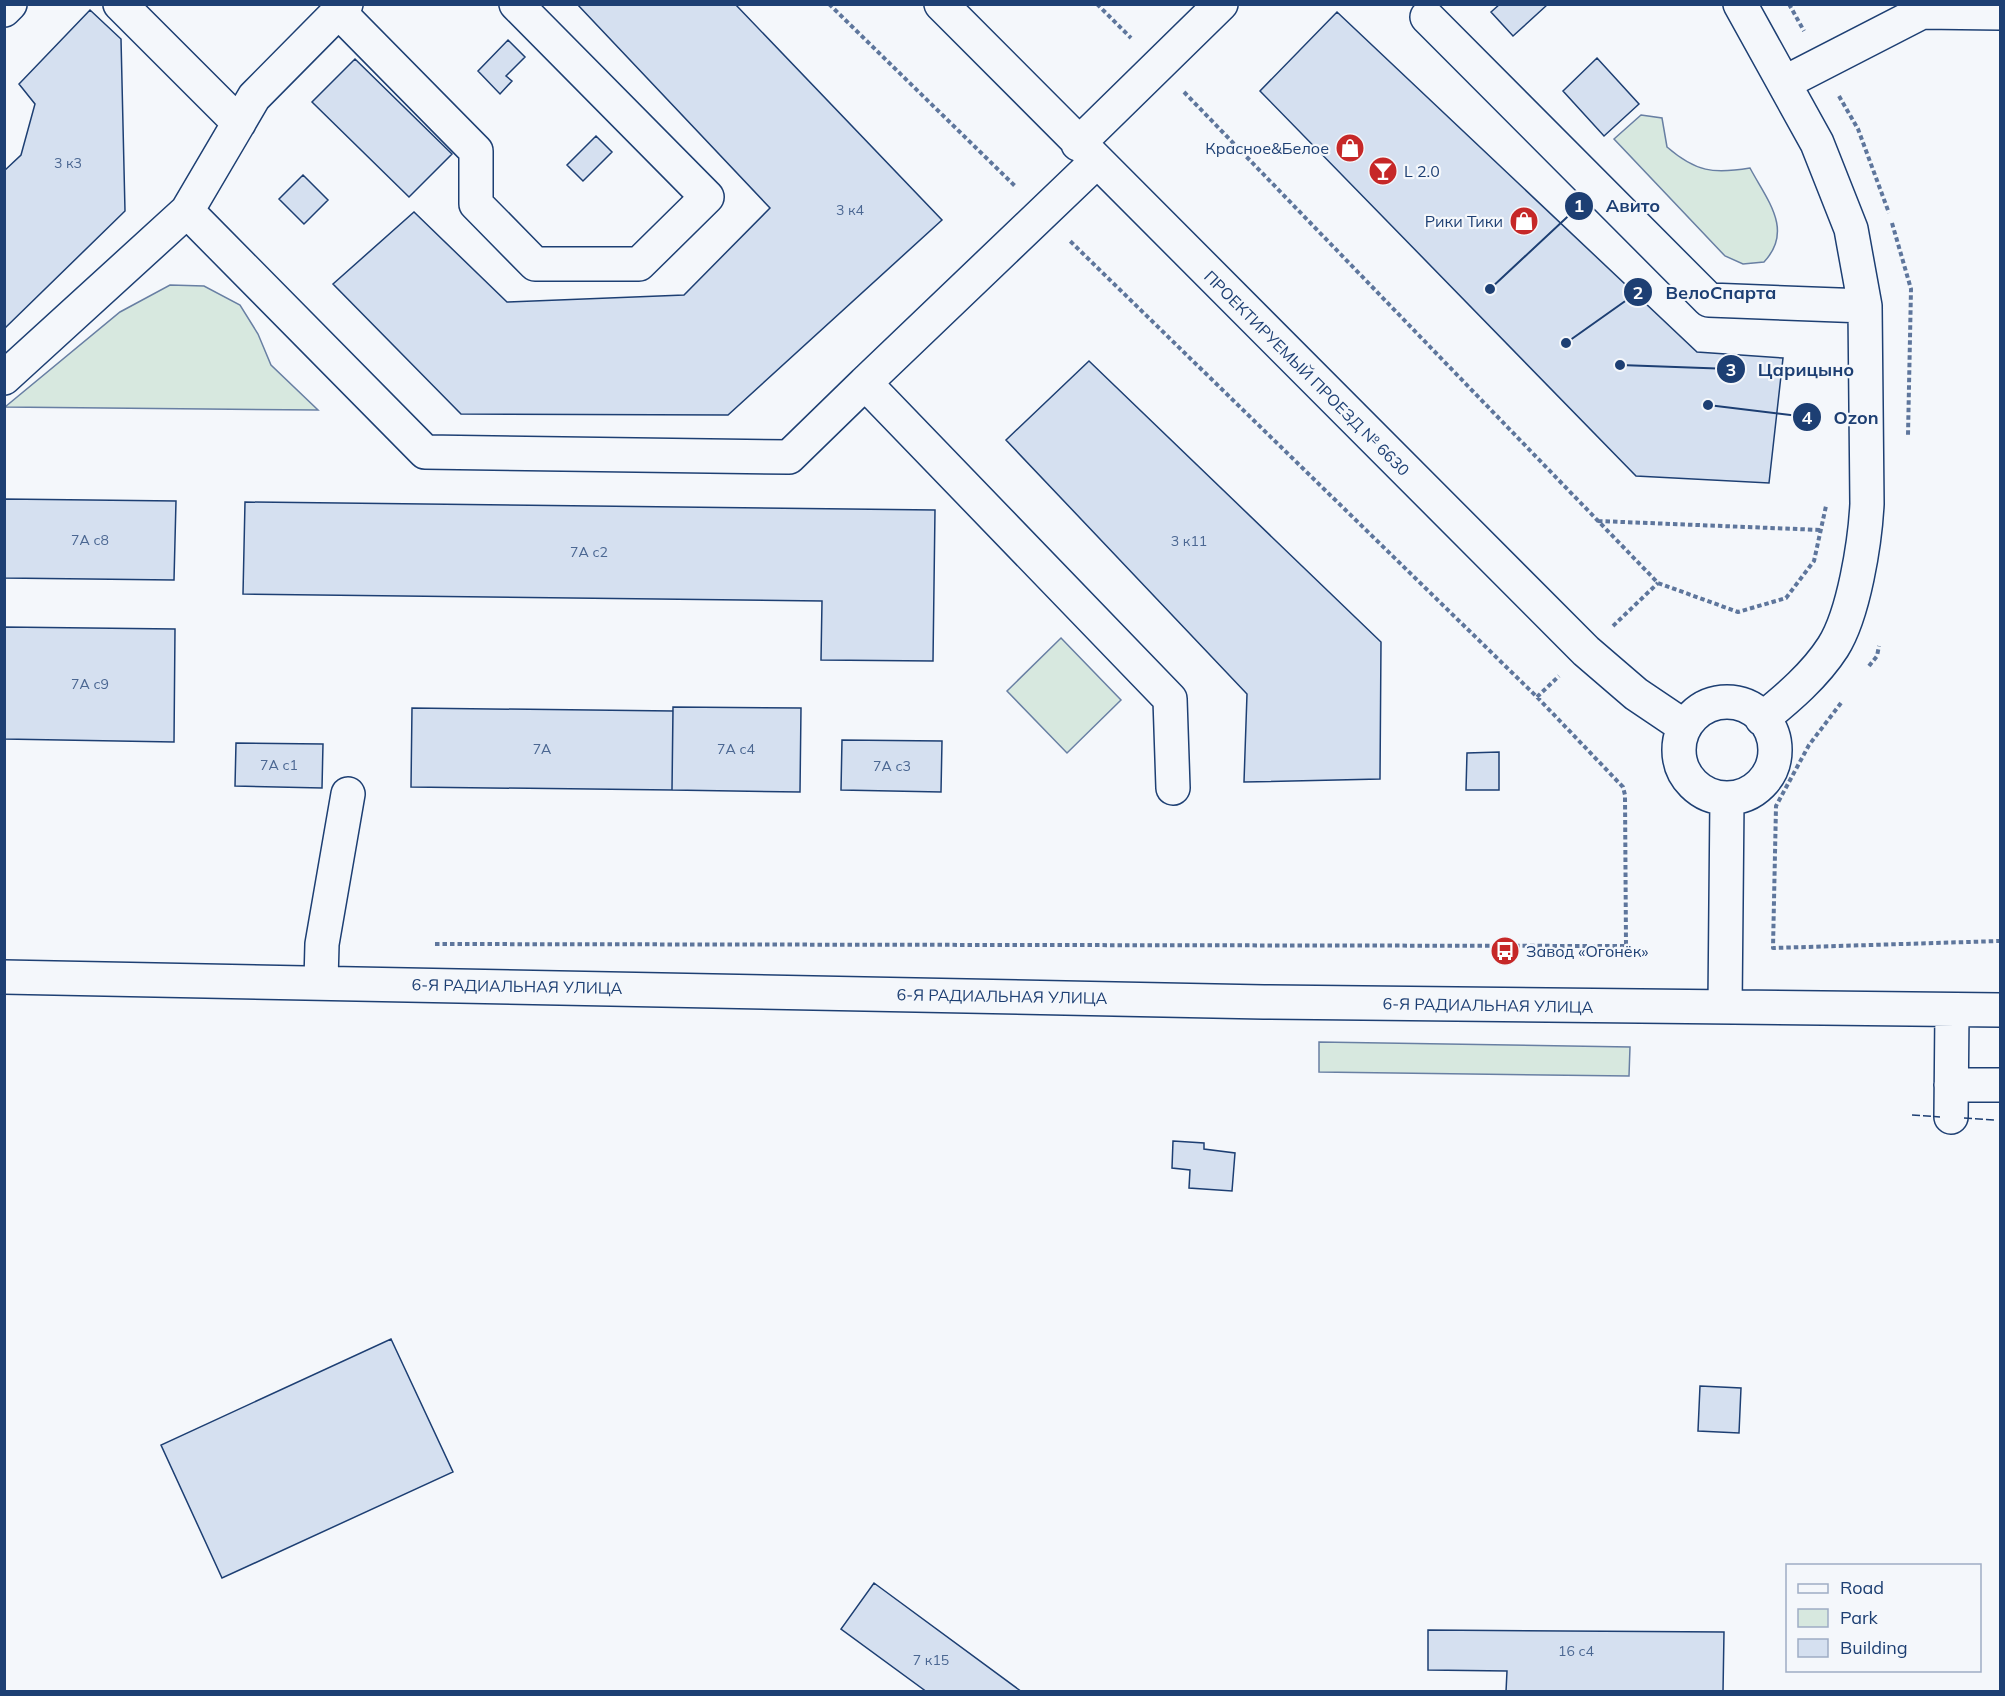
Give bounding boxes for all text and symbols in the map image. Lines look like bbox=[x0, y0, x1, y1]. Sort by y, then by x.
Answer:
shop icon: Красное&Белое bbox=[1334, 132, 1366, 164]
place label: Красное&Белое bbox=[1205, 138, 1329, 158]
house number: 3 к3 bbox=[54, 154, 82, 172]
bar icon: L 2.0 bbox=[1367, 155, 1399, 187]
place label: L 2.0 bbox=[1404, 161, 1440, 181]
callout: Авито bbox=[1564, 188, 1673, 224]
text: 1 bbox=[1574, 194, 1584, 217]
text: Авито bbox=[1606, 194, 1660, 217]
house number: 3 к4 bbox=[836, 201, 865, 219]
shop icon: Рики Тики bbox=[1508, 205, 1540, 237]
place label: Рики Тики bbox=[1425, 211, 1503, 231]
street label: ПРОЕКТИРУЕМЫЙ ПРОЕЗД № 6630 bbox=[1200, 266, 1414, 480]
callout: ВелоСпарта bbox=[1623, 274, 1788, 310]
text: 2 bbox=[1633, 281, 1643, 304]
text: ВелоСпарта bbox=[1666, 281, 1776, 304]
callout: Царицыно bbox=[1716, 351, 1866, 387]
text: 3 bbox=[1726, 358, 1736, 381]
text: Царицыно bbox=[1758, 358, 1854, 381]
callout: Ozon bbox=[1792, 399, 1891, 435]
text: 4 bbox=[1802, 406, 1813, 429]
text: Ozon bbox=[1834, 406, 1878, 429]
house number: 7А с8 bbox=[71, 531, 109, 549]
house number: 3 к11 bbox=[1171, 532, 1207, 550]
house number: 7А с2 bbox=[570, 543, 608, 561]
house number: 7А с9 bbox=[71, 675, 109, 693]
house number: 7А bbox=[533, 740, 552, 758]
house number: 7А с4 bbox=[717, 740, 755, 758]
house number: 7А с1 bbox=[260, 756, 298, 774]
house number: 7А с3 bbox=[873, 757, 911, 775]
bus stop icon: Завод «Огонёк» bbox=[1489, 935, 1521, 967]
place label: Завод «Огонёк» bbox=[1526, 941, 1648, 961]
street label: 6-Я РАДИАЛЬНАЯ УЛИЦА bbox=[411, 974, 623, 998]
street label: 6-Я РАДИАЛЬНАЯ УЛИЦА bbox=[896, 984, 1108, 1008]
street label: 6-Я РАДИАЛЬНАЯ УЛИЦА bbox=[1382, 993, 1594, 1017]
legend bbox=[1786, 1564, 1981, 1672]
text: Road bbox=[1840, 1576, 1884, 1599]
text: Park bbox=[1840, 1606, 1879, 1629]
text: Building bbox=[1840, 1636, 1908, 1659]
house number: 16 с4 bbox=[1558, 1642, 1595, 1660]
house number: 7 к15 bbox=[913, 1651, 949, 1669]

